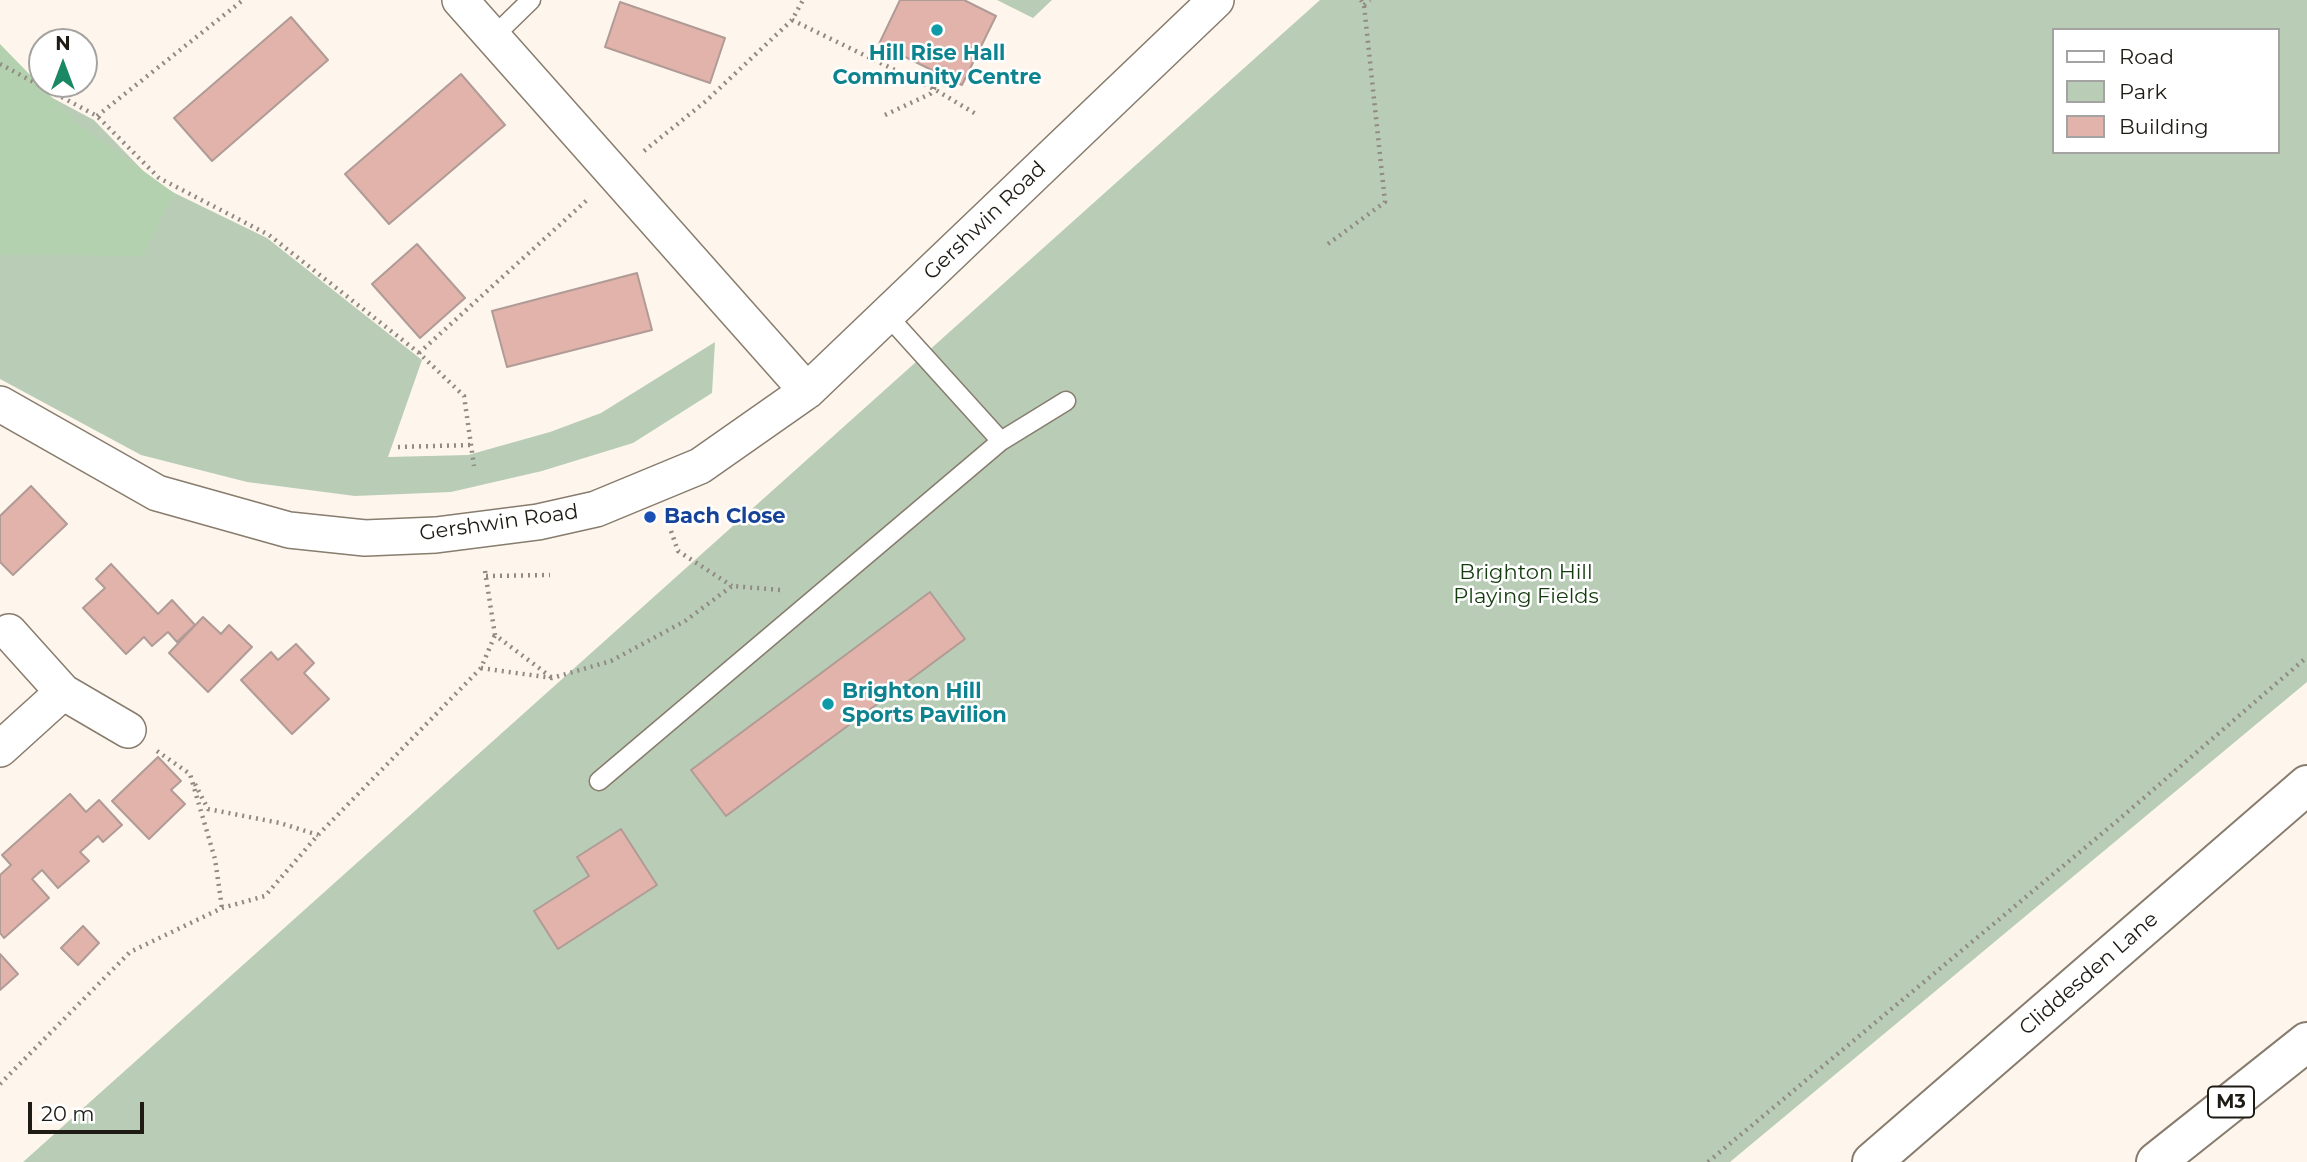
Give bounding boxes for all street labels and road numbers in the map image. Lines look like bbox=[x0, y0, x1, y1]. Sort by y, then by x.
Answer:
street label: Gershwin Road bbox=[919, 156, 1051, 286]
street label: Gershwin Road bbox=[418, 499, 580, 547]
street label: Cliddesden Lane bbox=[2014, 907, 2164, 1041]
road number: M3 bbox=[2208, 1086, 2254, 1118]

